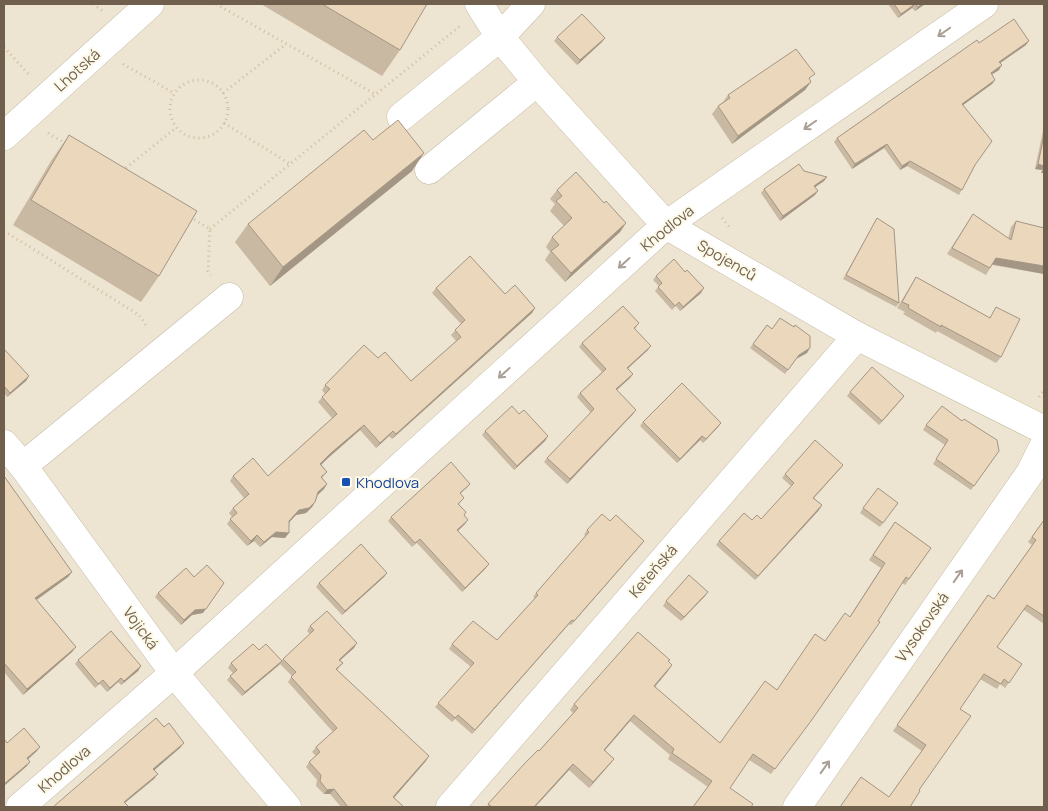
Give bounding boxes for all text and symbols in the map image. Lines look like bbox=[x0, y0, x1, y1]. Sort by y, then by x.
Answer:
one-way arrow bbox=[937, 27, 951, 37]
street label: Lhotská bbox=[49, 44, 105, 96]
one-way arrow bbox=[804, 120, 818, 130]
street label: Khodlova bbox=[636, 200, 698, 256]
street label: Spojenců bbox=[693, 235, 761, 285]
one-way arrow bbox=[618, 258, 631, 269]
one-way arrow bbox=[497, 367, 510, 379]
place label: Khodlova bbox=[356, 472, 419, 493]
marker: Khodlova bbox=[340, 476, 352, 488]
street label: Keteňská bbox=[624, 540, 682, 602]
one-way arrow bbox=[953, 570, 963, 584]
street label: Vysokovská bbox=[890, 588, 954, 666]
street label: Vojická bbox=[118, 602, 164, 654]
street label: Khodlova bbox=[33, 740, 95, 798]
one-way arrow bbox=[820, 760, 830, 774]

